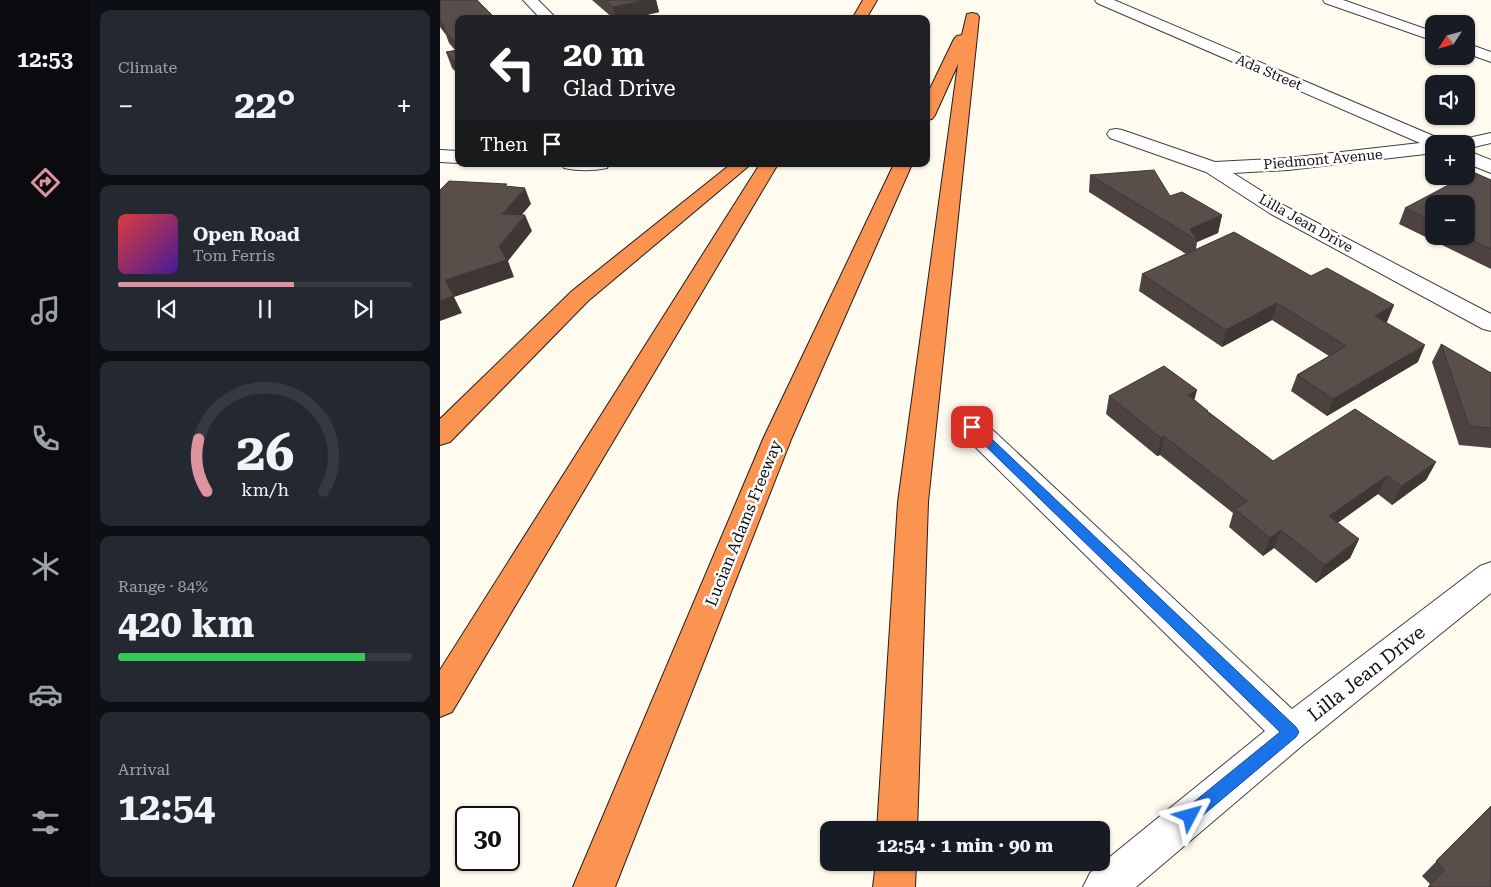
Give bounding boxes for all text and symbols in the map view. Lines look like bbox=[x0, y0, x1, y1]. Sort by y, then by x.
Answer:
north arrow bbox=[1425, 15, 1475, 65]
map controls bbox=[1425, 15, 1475, 245]
text: 20 m bbox=[563, 34, 645, 75]
icon: left bbox=[480, 35, 545, 100]
text: 12:53 bbox=[17, 47, 73, 72]
street label: Ada Street bbox=[1234, 51, 1304, 93]
text: Climate bbox=[118, 58, 177, 77]
button: sound bbox=[1425, 75, 1475, 125]
text: Glad Drive bbox=[563, 76, 676, 101]
text: 22° bbox=[234, 83, 296, 127]
text: − bbox=[118, 90, 134, 123]
text: + bbox=[396, 90, 412, 123]
icon: arrive bbox=[538, 130, 566, 158]
text: Then bbox=[480, 133, 528, 156]
button: + bbox=[1425, 135, 1475, 185]
street label: Piedmont Avenue bbox=[1263, 146, 1384, 172]
icon: directions bbox=[28, 165, 63, 200]
street label: Lilla Jean Drive bbox=[1256, 191, 1356, 256]
button: − bbox=[1425, 195, 1475, 245]
text: Open Road bbox=[193, 223, 300, 246]
text: Tom Ferris bbox=[193, 246, 275, 265]
icon: music bbox=[28, 293, 63, 328]
icon: previous bbox=[153, 295, 181, 323]
icon: pause bbox=[251, 295, 279, 323]
icon: next bbox=[349, 295, 377, 323]
pin bbox=[951, 406, 993, 448]
icon: arrive bbox=[958, 413, 986, 441]
icon: phone bbox=[28, 421, 63, 456]
text: 26 bbox=[236, 422, 294, 483]
street label: Lucian Adams Freeway bbox=[701, 437, 786, 609]
text: km/h bbox=[241, 479, 289, 500]
icon: climate bbox=[28, 549, 63, 584]
text: Range · 84% bbox=[118, 577, 208, 596]
text: 420 km bbox=[118, 602, 254, 646]
street label: Lilla Jean Drive bbox=[1303, 620, 1430, 726]
icon: car bbox=[28, 677, 63, 712]
text: Arrival bbox=[118, 760, 170, 779]
text: 12:54 bbox=[118, 785, 215, 829]
position arrow bbox=[1163, 789, 1215, 841]
icon: filters bbox=[28, 805, 63, 840]
speed limit sign: 30 bbox=[455, 806, 520, 871]
text: 12:54 · 1 min · 90 m bbox=[877, 834, 1053, 857]

